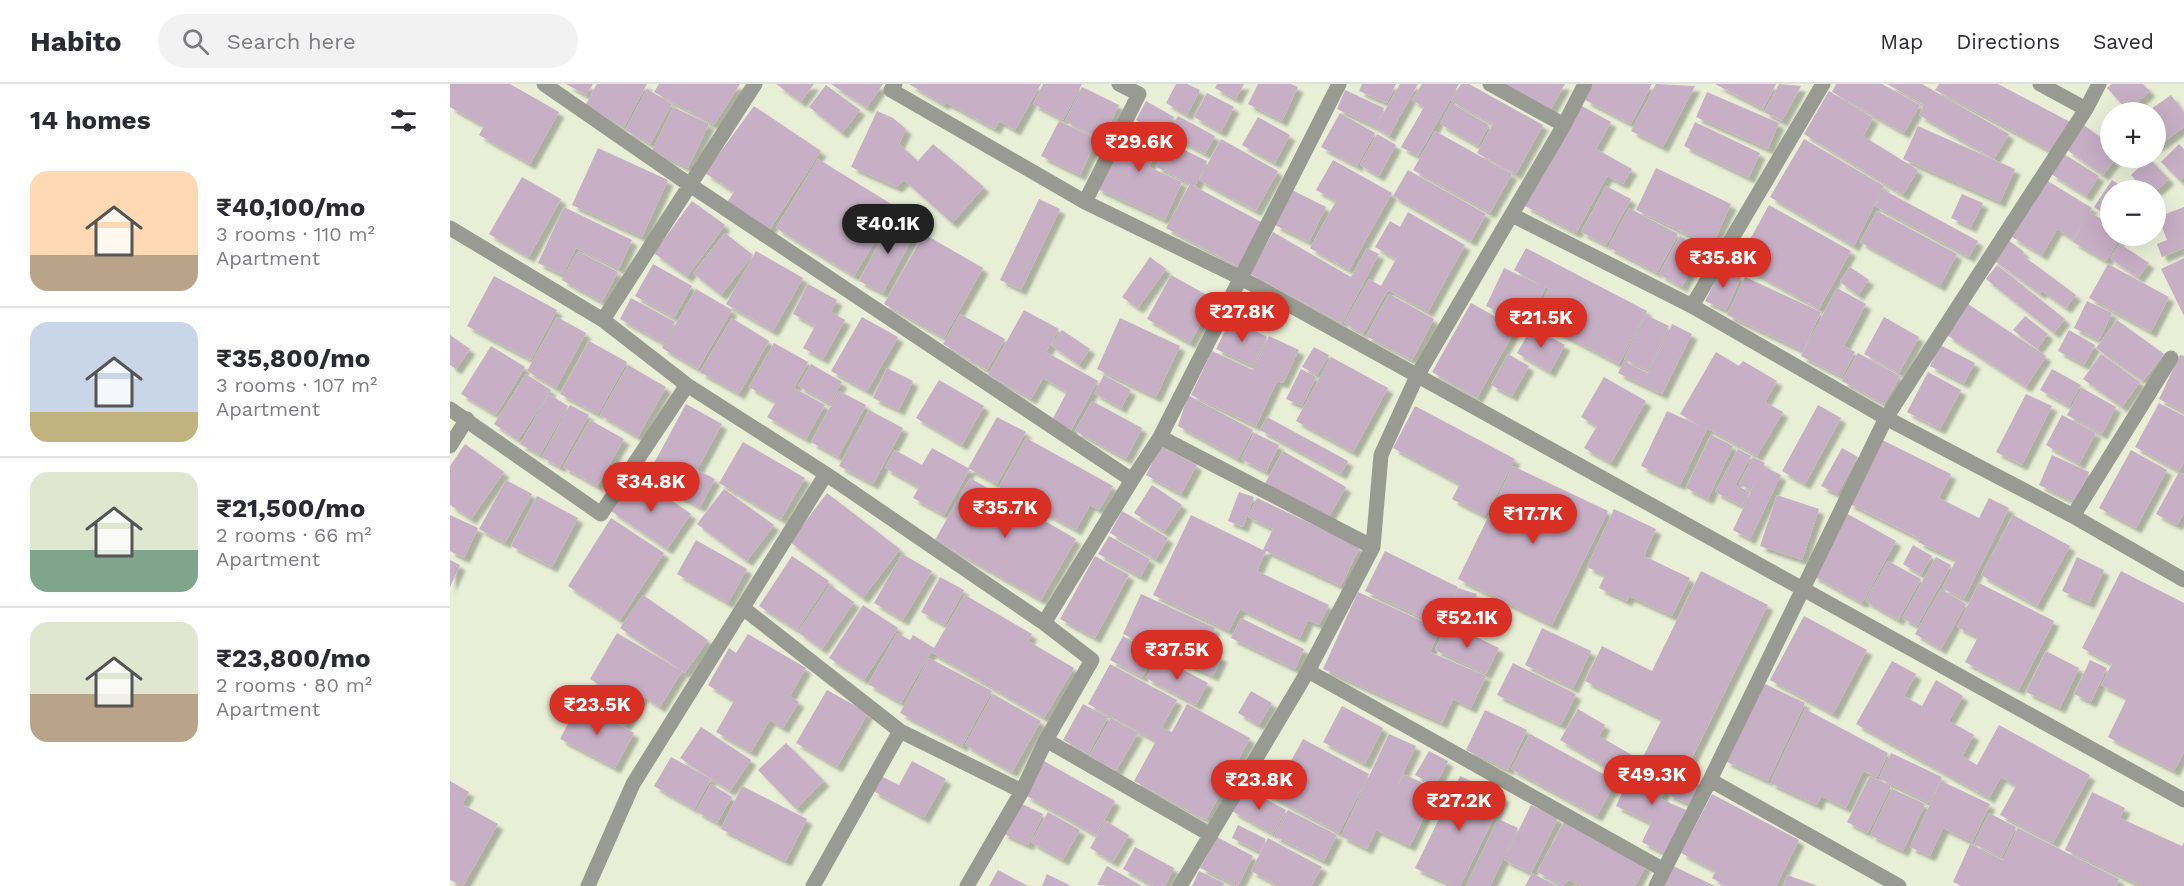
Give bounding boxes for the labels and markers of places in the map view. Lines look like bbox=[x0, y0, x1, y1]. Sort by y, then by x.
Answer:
pin: ₹29.6K bbox=[1090, 122, 1188, 173]
pin: ₹40.1K bbox=[839, 204, 937, 255]
pin: ₹35.8K bbox=[1674, 238, 1772, 289]
pin: ₹27.8K bbox=[1193, 292, 1291, 343]
pin: ₹21.5K bbox=[1492, 298, 1590, 349]
pin: ₹34.8K bbox=[602, 462, 700, 513]
pin: ₹35.7K bbox=[956, 488, 1054, 539]
pin: ₹17.7K bbox=[1484, 494, 1582, 545]
pin: ₹52.1K bbox=[1418, 598, 1516, 649]
pin: ₹37.5K bbox=[1128, 630, 1226, 681]
pin: ₹23.5K bbox=[548, 685, 646, 736]
pin: ₹49.3K bbox=[1603, 755, 1701, 806]
pin: ₹23.8K bbox=[1210, 760, 1308, 811]
pin: ₹27.2K bbox=[1410, 781, 1508, 832]

